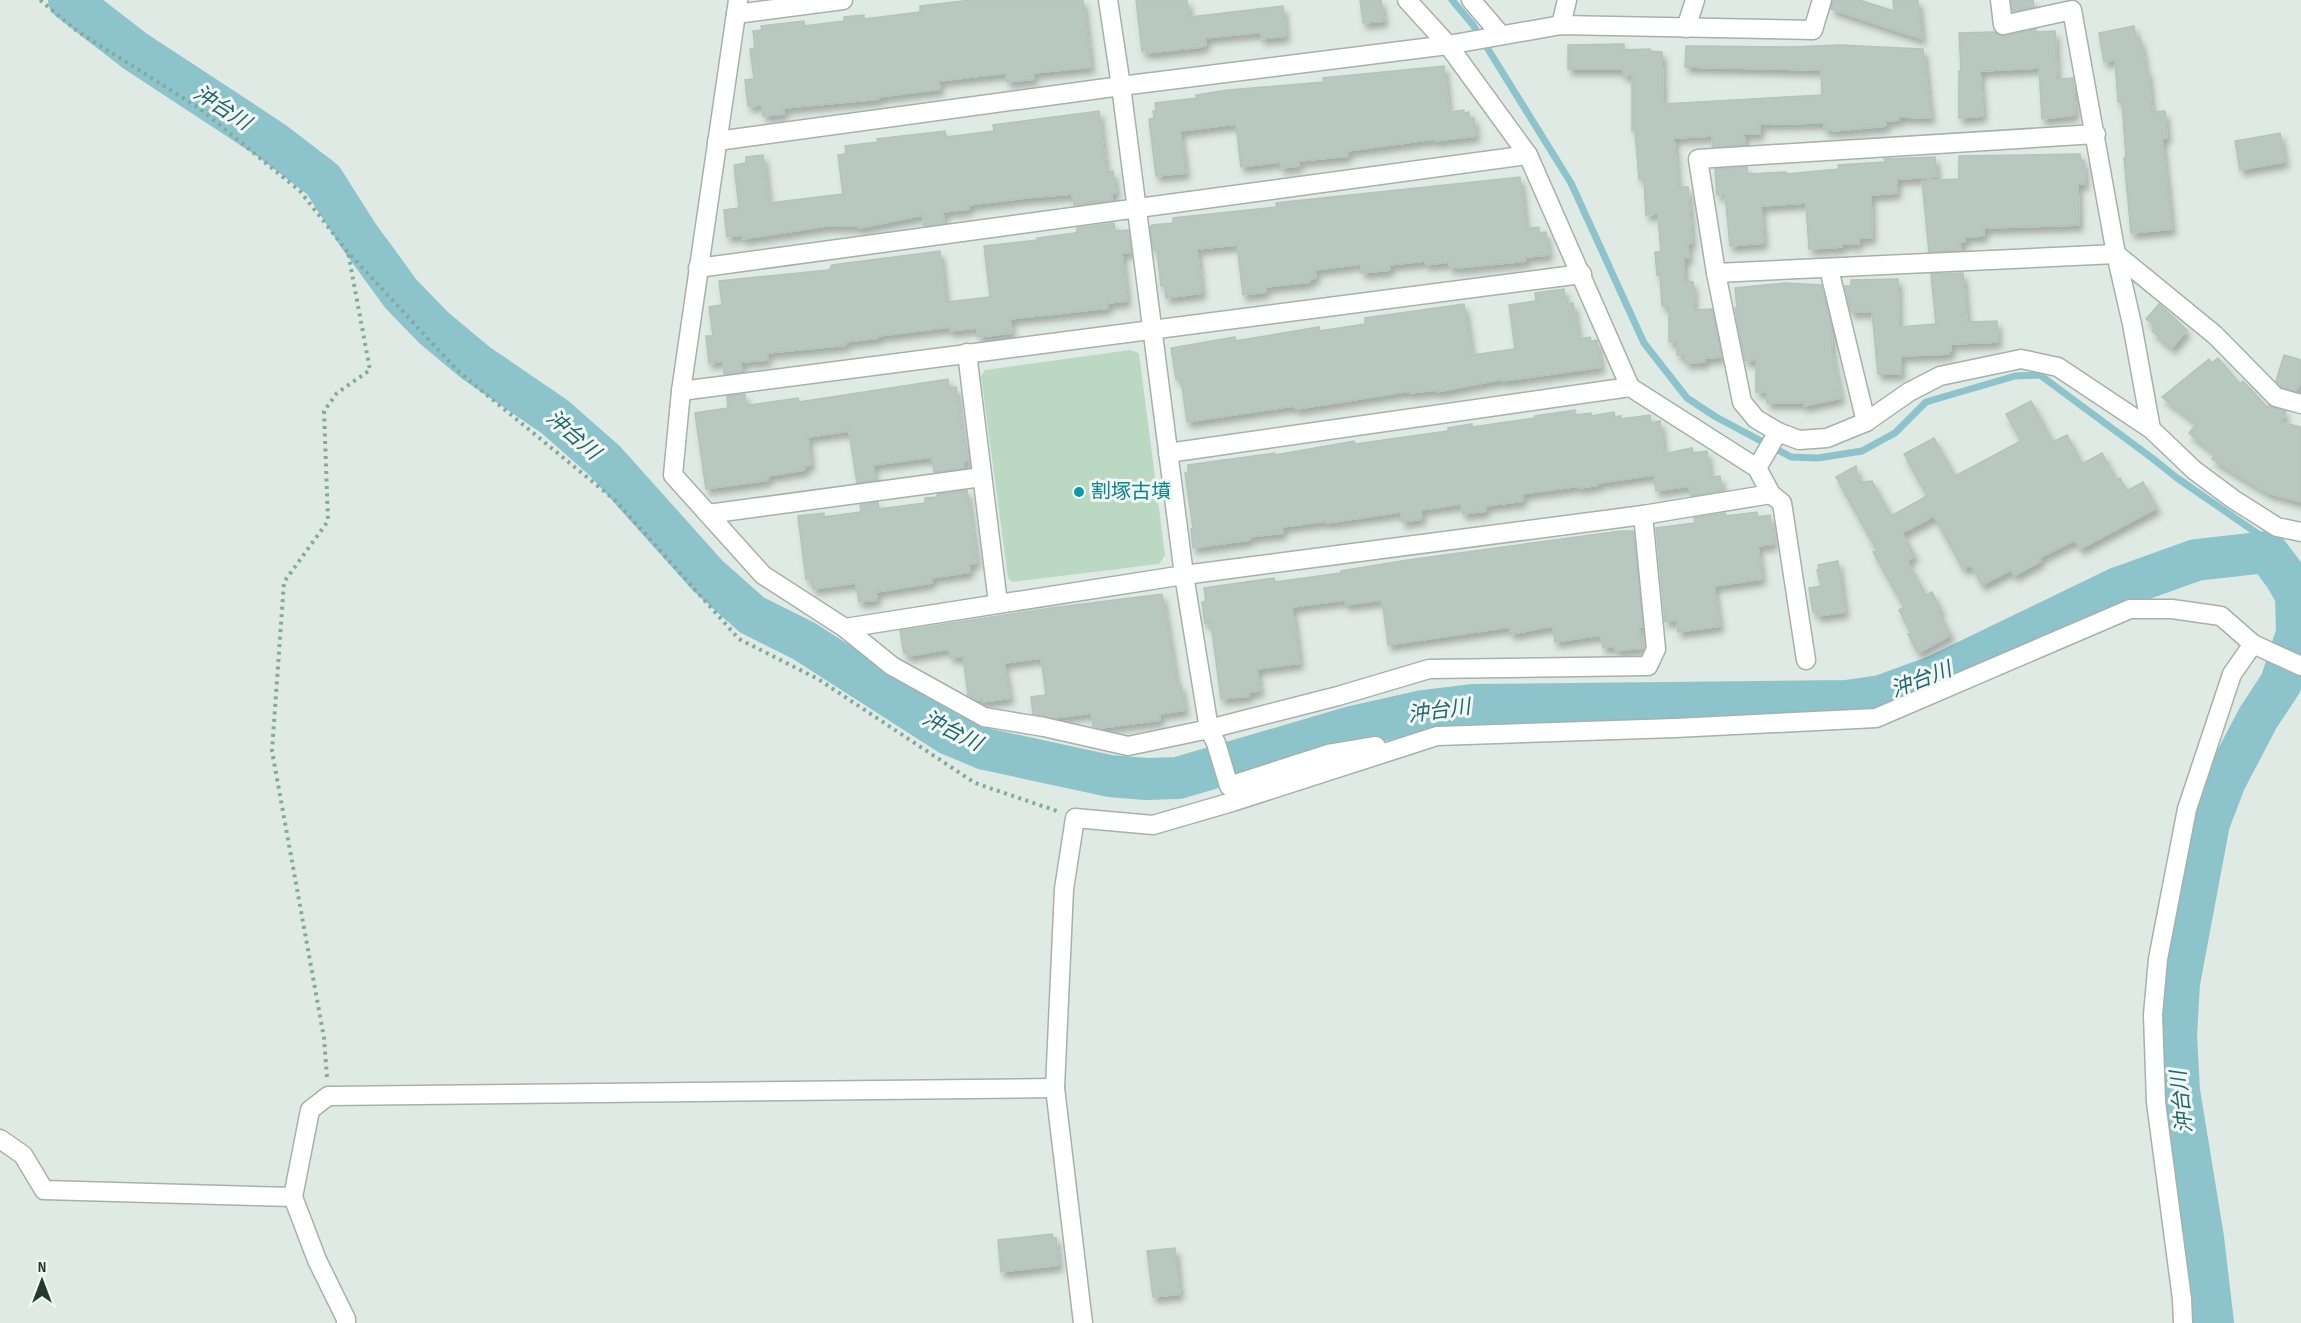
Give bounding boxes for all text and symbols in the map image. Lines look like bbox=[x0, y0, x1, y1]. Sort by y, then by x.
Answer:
water label: 沖台川 bbox=[189, 80, 257, 137]
water label: 沖台川 bbox=[541, 405, 606, 466]
place label: 割塚古墳 bbox=[1091, 480, 1171, 504]
marker: 割塚古墳 bbox=[1072, 485, 1086, 499]
water label: 沖台川 bbox=[1887, 656, 1957, 703]
water label: 沖台川 bbox=[1406, 694, 1474, 728]
water label: 沖台川 bbox=[918, 706, 988, 757]
water label: 沖台川 bbox=[2166, 1067, 2198, 1135]
north arrow bbox=[12, 1251, 72, 1311]
text: N bbox=[38, 1258, 46, 1277]

